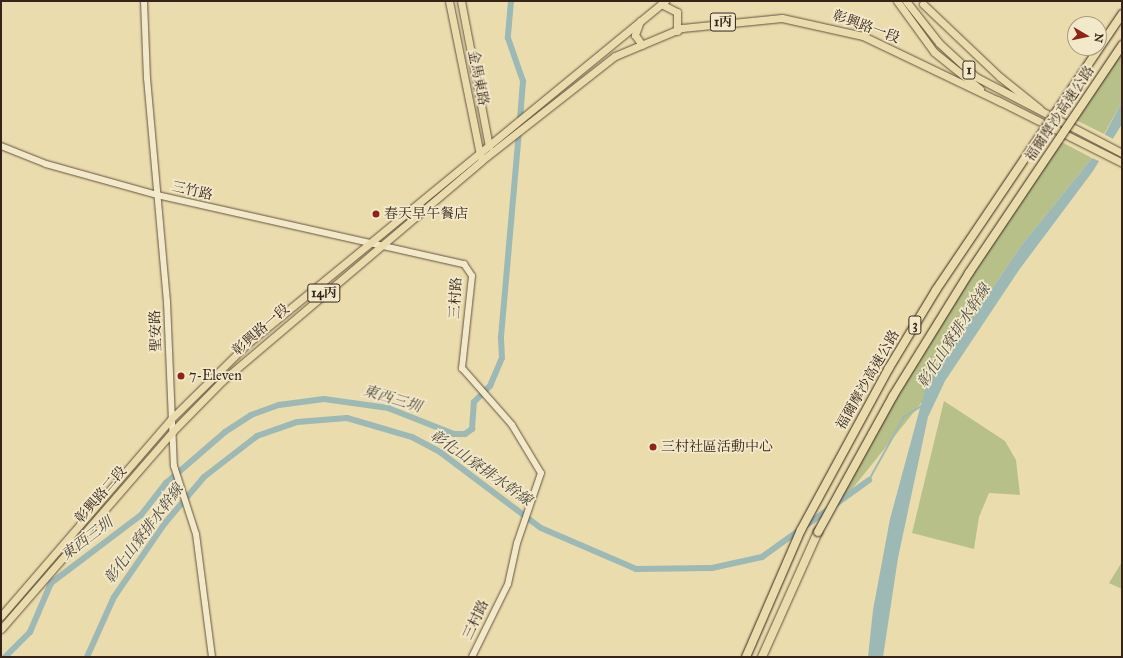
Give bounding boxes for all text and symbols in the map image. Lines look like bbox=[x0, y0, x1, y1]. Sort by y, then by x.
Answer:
street label: 彰興路一段 bbox=[830, 7, 902, 47]
road number: 1丙 bbox=[709, 11, 737, 33]
north arrow bbox=[1067, 16, 1107, 56]
text: N bbox=[1091, 32, 1106, 43]
street label: 金馬東路 bbox=[464, 49, 492, 107]
road number: 1 bbox=[962, 59, 976, 81]
street label: 福爾摩沙高速公路 bbox=[1022, 63, 1098, 165]
street label: 三竹路 bbox=[170, 178, 214, 204]
place label: 春天早午餐店 bbox=[384, 206, 468, 222]
marker: 春天早午餐店 bbox=[371, 209, 381, 219]
street label: 三村路 bbox=[447, 277, 465, 319]
water label: 彰化山寮排水幹線 bbox=[914, 281, 994, 391]
road number: 14丙 bbox=[307, 282, 341, 304]
street label: 彰興路一段 bbox=[229, 301, 293, 359]
street label: 聖安路 bbox=[147, 310, 165, 352]
road number: 3 bbox=[908, 314, 922, 336]
street label: 福爾摩沙高速公路 bbox=[833, 327, 903, 433]
place label: 7-Eleven bbox=[189, 368, 242, 384]
marker: 7-Eleven bbox=[176, 371, 186, 381]
water label: 東西三圳 bbox=[361, 382, 423, 416]
water label: 彰化山寮排水幹線 bbox=[427, 426, 535, 510]
place label: 三村社區活動中心 bbox=[661, 439, 773, 455]
marker: 三村社區活動中心 bbox=[648, 442, 658, 452]
street label: 彰興路二段 bbox=[72, 463, 130, 527]
water label: 彰化山寮排水幹線 bbox=[101, 481, 187, 587]
water label: 東西三圳 bbox=[58, 514, 116, 564]
street label: 三村路 bbox=[460, 597, 492, 643]

